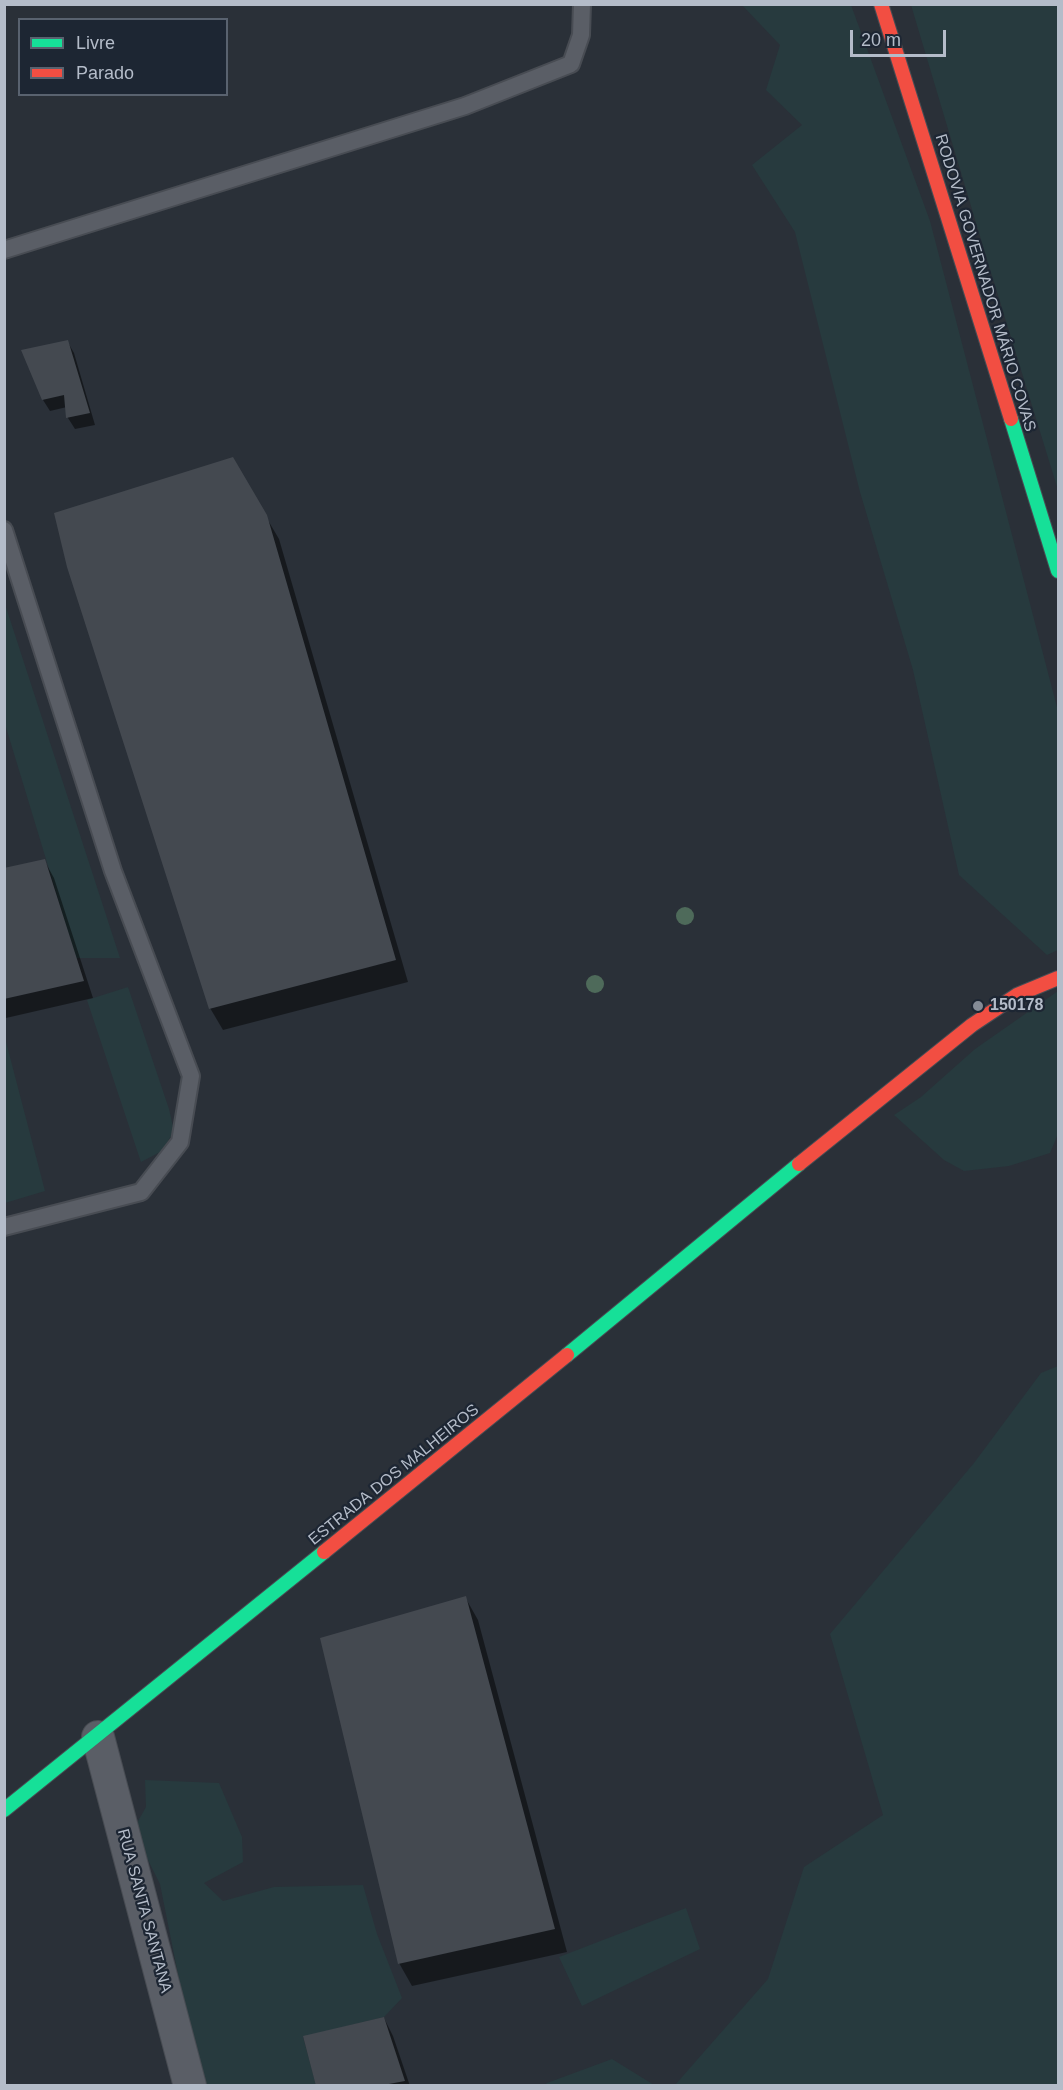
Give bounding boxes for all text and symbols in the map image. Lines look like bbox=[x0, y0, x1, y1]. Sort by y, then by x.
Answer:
legend bbox=[18, 18, 228, 96]
scale bar bbox=[853, 18, 949, 56]
text: 20 m bbox=[861, 30, 901, 50]
text: Livre bbox=[76, 33, 115, 53]
text: Parado bbox=[76, 63, 134, 83]
street label: RODOVIA GOVERNADOR MÁRIO COVAS bbox=[931, 132, 1039, 434]
place label: 150178 bbox=[990, 996, 1043, 1016]
marker: 150178 bbox=[971, 999, 985, 1013]
street label: ESTRADA DOS MALHEIROS bbox=[305, 1400, 483, 1550]
street label: RUA SANTA SANTANA bbox=[113, 1827, 175, 1995]

